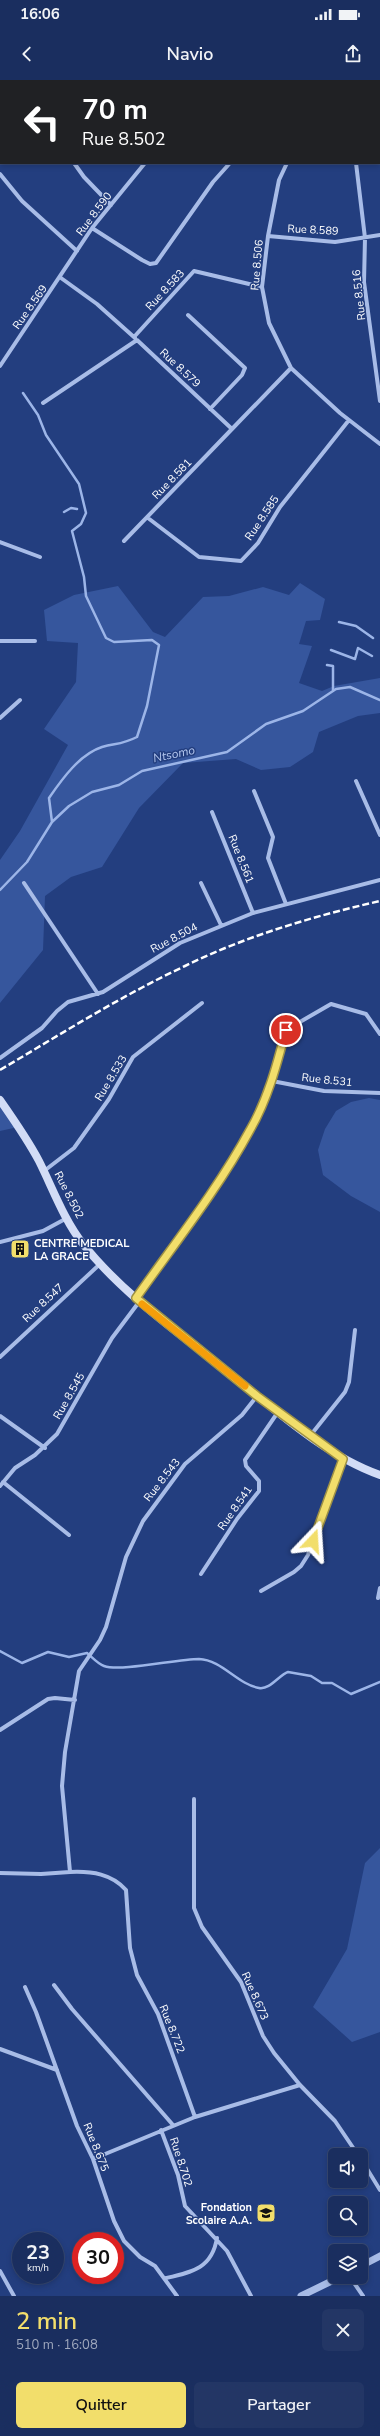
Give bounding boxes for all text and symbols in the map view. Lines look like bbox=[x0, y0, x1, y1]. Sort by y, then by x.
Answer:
text: 16:06 bbox=[20, 4, 60, 24]
text: Navio bbox=[167, 42, 213, 66]
icon: back bbox=[16, 43, 38, 65]
icon: share bbox=[342, 43, 364, 65]
text: 70 m bbox=[82, 91, 148, 129]
icon: left bbox=[16, 96, 68, 148]
text: Rue 8.502 bbox=[82, 127, 166, 151]
street label: Rue 8.590 bbox=[73, 189, 116, 239]
street label: Rue 8.589 bbox=[287, 221, 339, 239]
street label: Rue 8.506 bbox=[247, 238, 267, 291]
street label: Rue 8.583 bbox=[142, 266, 188, 314]
street label: Rue 8.516 bbox=[349, 268, 369, 321]
street label: Rue 8.569 bbox=[9, 282, 51, 332]
street label: Rue 8.579 bbox=[156, 345, 204, 391]
street label: Rue 8.581 bbox=[149, 455, 195, 503]
street label: Rue 8.585 bbox=[241, 492, 283, 543]
water label: Ntsomo bbox=[152, 742, 197, 766]
street label: Rue 8.561 bbox=[224, 832, 258, 886]
street label: Rue 8.504 bbox=[148, 919, 200, 957]
pin bbox=[269, 1013, 303, 1047]
icon: arrive bbox=[275, 1019, 297, 1041]
street label: Rue 8.533 bbox=[91, 1052, 131, 1104]
street label: Rue 8.531 bbox=[301, 1070, 353, 1090]
street label: Rue 8.502 bbox=[51, 1169, 87, 1221]
place label: CENTRE MEDICAL LA GRACE bbox=[34, 1236, 129, 1264]
building icon: CENTRE MEDICAL LA GRACE bbox=[9, 1238, 31, 1260]
street label: Rue 8.547 bbox=[19, 1280, 67, 1326]
street label: Rue 8.545 bbox=[50, 1370, 88, 1422]
street label: Rue 8.543 bbox=[140, 1455, 184, 1505]
street label: Rue 8.541 bbox=[214, 1483, 256, 1533]
position arrow bbox=[292, 1520, 334, 1562]
street label: Rue 8.673 bbox=[238, 1970, 272, 2022]
street label: Rue 8.722 bbox=[155, 2002, 189, 2056]
street label: Rue 8.675 bbox=[79, 2120, 113, 2174]
street label: Rue 8.702 bbox=[166, 2135, 196, 2189]
map controls bbox=[328, 2148, 368, 2284]
button: sound bbox=[328, 2148, 368, 2188]
button: search bbox=[328, 2196, 368, 2236]
place label: Fondation Scolaire A.A. bbox=[186, 2200, 252, 2228]
school or university icon: Fondation Scolaire A.A. bbox=[255, 2202, 277, 2224]
speed limit sign: 30 bbox=[72, 2232, 124, 2284]
text: 23 bbox=[26, 2239, 50, 2266]
button: layers bbox=[328, 2244, 368, 2284]
text: km/h bbox=[27, 2261, 49, 2275]
text: 2 min bbox=[16, 2305, 77, 2337]
button: close bbox=[322, 2309, 364, 2351]
text: 510 m · 16:08 bbox=[16, 2336, 98, 2354]
button: Quitter bbox=[16, 2382, 186, 2428]
button: Partager bbox=[194, 2382, 364, 2428]

